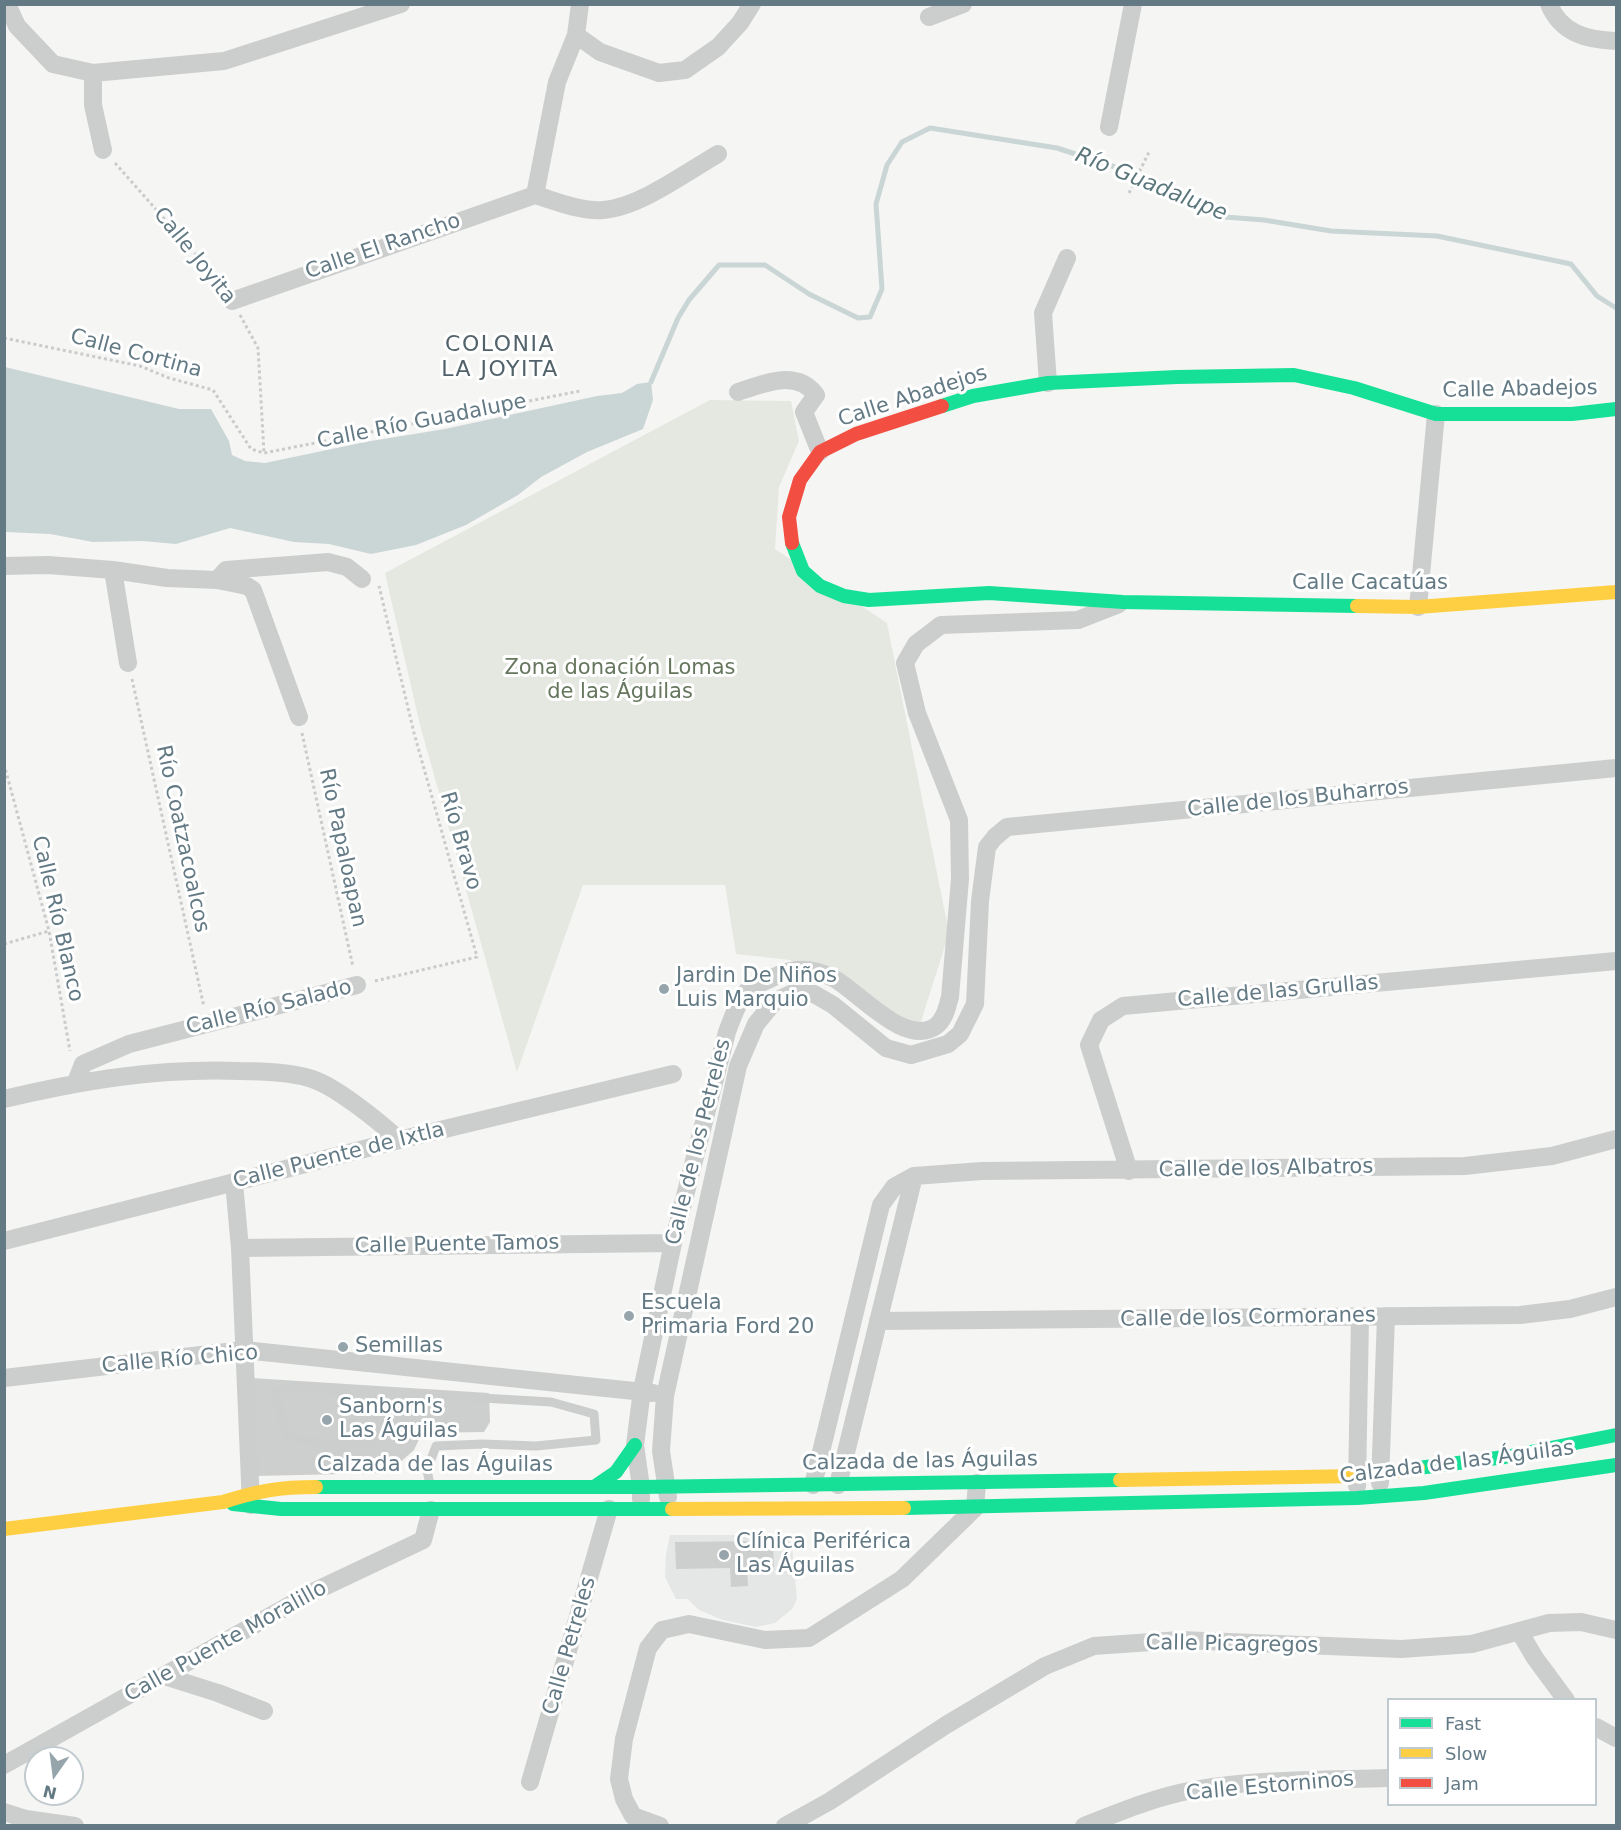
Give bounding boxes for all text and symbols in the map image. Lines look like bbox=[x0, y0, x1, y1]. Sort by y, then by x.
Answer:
water label: Río Guadalupe bbox=[1071, 143, 1231, 227]
street label: Calle Joyita bbox=[147, 203, 241, 309]
street label: Calle El Rancho bbox=[302, 209, 464, 285]
street label: Calle Cortina bbox=[67, 324, 205, 384]
district label: COLONIA LA JOYITA bbox=[441, 332, 559, 384]
street label: Calle Abadejos bbox=[835, 361, 991, 433]
street label: Calle Abadejos bbox=[1442, 376, 1598, 404]
street label: Calle Río Guadalupe bbox=[315, 389, 529, 455]
street label: Calle Cacatúas bbox=[1292, 571, 1448, 597]
park label: Zona donación Lomas de las Águilas bbox=[504, 656, 736, 706]
street label: Río Coatzacoalcos bbox=[150, 743, 214, 935]
street label: Río Papaloapan bbox=[313, 766, 371, 930]
street label: Calle de los Buharros bbox=[1186, 775, 1410, 823]
street label: Río Bravo bbox=[434, 789, 486, 893]
street label: Calle Río Blanco bbox=[26, 834, 88, 1004]
place label: Jardin De Niños Luis Marquio bbox=[676, 964, 837, 1014]
street label: Calle de las Grullas bbox=[1176, 971, 1380, 1013]
street label: Calle Río Salado bbox=[184, 975, 354, 1041]
marker: Jardin De Niños Luis Marquio bbox=[657, 982, 671, 996]
street label: Calle de los Petreles bbox=[661, 1036, 737, 1248]
street label: Calle Puente de Ixtla bbox=[231, 1118, 447, 1194]
street label: Calle de los Albatros bbox=[1158, 1155, 1374, 1183]
street label: Calle Puente Tamos bbox=[354, 1231, 560, 1259]
place label: Escuela Primaria Ford 20 bbox=[641, 1291, 814, 1341]
street label: Calle de los Cormoranes bbox=[1120, 1303, 1376, 1333]
marker: Escuela Primaria Ford 20 bbox=[622, 1309, 636, 1323]
place label: Semillas bbox=[355, 1334, 443, 1360]
marker: Semillas bbox=[336, 1340, 350, 1354]
street label: Calle Río Chico bbox=[101, 1341, 259, 1379]
place label: Sanborn's Las Águilas bbox=[339, 1395, 458, 1445]
marker: Sanborn's Las Águilas bbox=[320, 1413, 334, 1427]
street label: Calzada de las Águilas bbox=[1338, 1436, 1576, 1490]
street label: Calzada de las Águilas bbox=[802, 1447, 1038, 1477]
street label: Calzada de las Águilas bbox=[317, 1453, 553, 1479]
place label: Clínica Periférica Las Águilas bbox=[736, 1530, 911, 1580]
marker: Clínica Periférica Las Águilas bbox=[717, 1548, 731, 1562]
street label: Calle Petreles bbox=[538, 1574, 602, 1718]
street label: Calle Puente Moralillo bbox=[121, 1576, 331, 1708]
street label: Calle Picagregos bbox=[1145, 1631, 1319, 1659]
legend bbox=[1387, 1698, 1597, 1806]
text: Fast bbox=[1445, 1713, 1481, 1734]
text: Slow bbox=[1445, 1743, 1487, 1764]
north arrow bbox=[24, 1746, 84, 1806]
street label: Calle Estorninos bbox=[1185, 1767, 1355, 1807]
text: Jam bbox=[1445, 1773, 1479, 1794]
text: N bbox=[41, 1781, 59, 1803]

